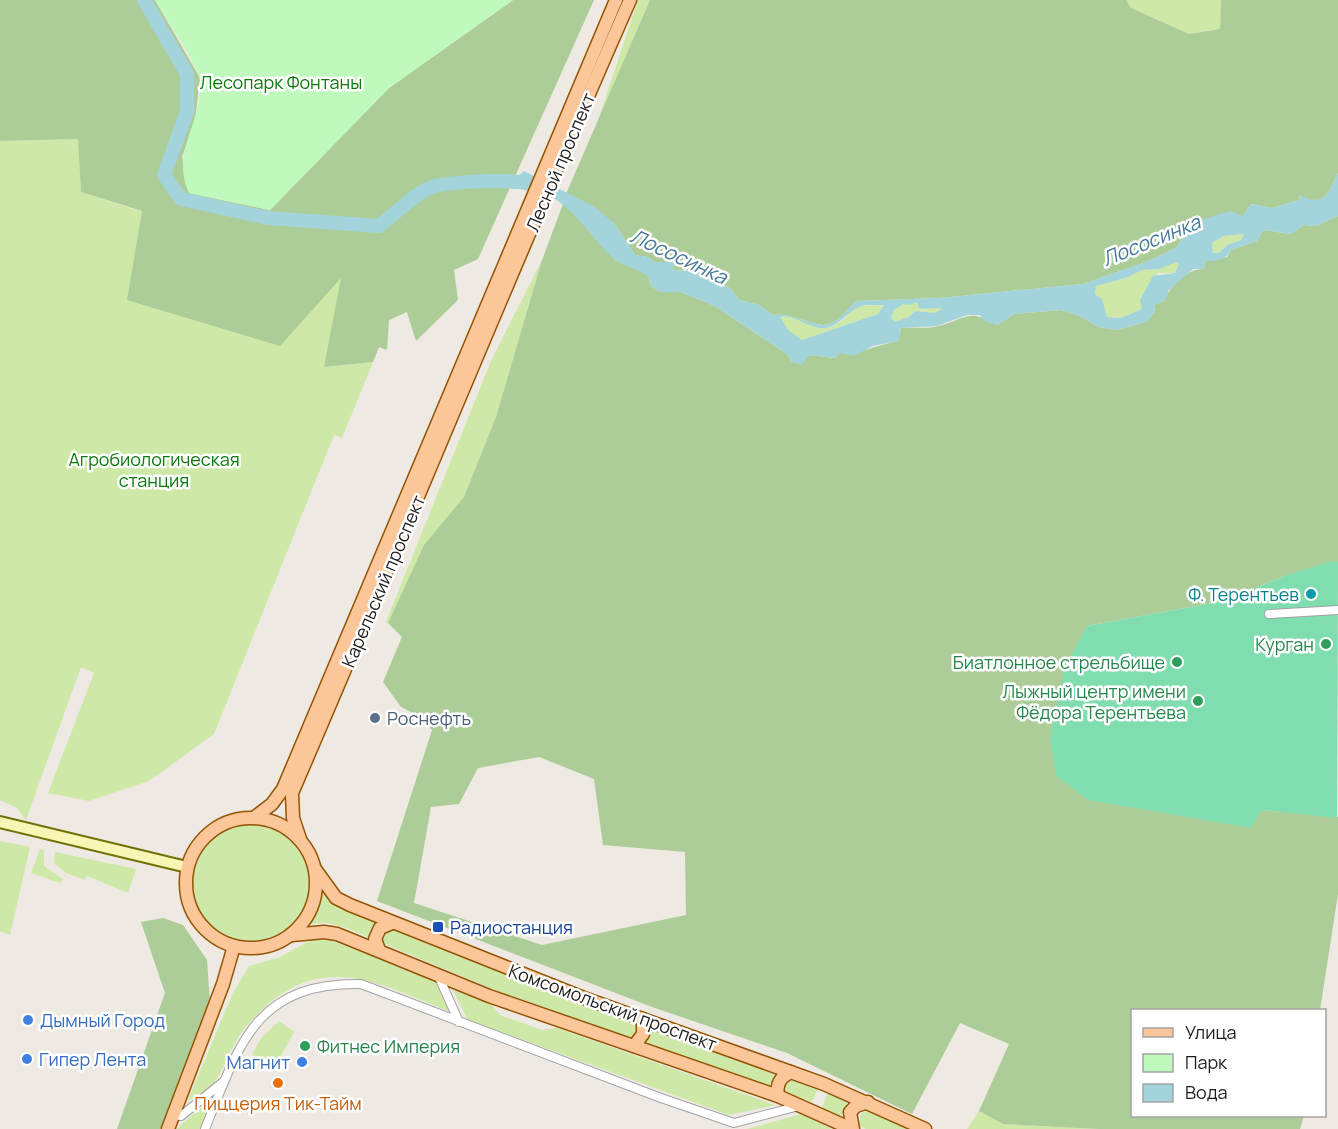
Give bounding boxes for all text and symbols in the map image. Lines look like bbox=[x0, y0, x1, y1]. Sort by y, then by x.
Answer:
park label: Лесопарк Фонтаны bbox=[200, 70, 362, 94]
street label: Лесной проспект bbox=[520, 89, 600, 235]
water label: Лососинка bbox=[1098, 208, 1205, 272]
water label: Лососинка bbox=[626, 222, 733, 291]
park label: Агробиологическая станция bbox=[68, 447, 240, 492]
street label: Карельский проспект bbox=[336, 491, 430, 671]
place label: Ф. Терентьев bbox=[1188, 582, 1299, 606]
marker: Ф. Терентьев bbox=[1304, 587, 1318, 601]
place label: Курган bbox=[1255, 632, 1314, 656]
marker: Курган bbox=[1319, 637, 1333, 651]
place label: Биатлонное стрельбище bbox=[953, 650, 1165, 674]
marker: Биатлонное стрельбище bbox=[1170, 655, 1184, 669]
place label: Лыжный центр имени Фёдора Терентьева bbox=[1002, 679, 1186, 724]
marker: Лыжный центр имени Фёдора Терентьева bbox=[1191, 694, 1205, 708]
place label: Роснефть bbox=[387, 706, 471, 730]
marker: Роснефть bbox=[368, 711, 382, 725]
place label: Радиостанция bbox=[450, 915, 573, 939]
marker: Радиостанция bbox=[431, 920, 445, 934]
street label: Комсомольский проспект bbox=[506, 958, 720, 1056]
place label: Дымный Город bbox=[40, 1008, 165, 1032]
legend bbox=[1131, 1009, 1326, 1117]
marker: Дымный Город bbox=[21, 1013, 35, 1027]
text: Улица bbox=[1185, 1020, 1237, 1044]
place label: Фитнес Империя bbox=[317, 1034, 460, 1058]
marker: Фитнес Империя bbox=[298, 1039, 312, 1053]
place label: Гипер Лента bbox=[39, 1047, 146, 1071]
place label: Магнит bbox=[227, 1050, 290, 1074]
text: Парк bbox=[1185, 1050, 1228, 1074]
marker: Гипер Лента bbox=[20, 1052, 34, 1066]
marker: Магнит bbox=[295, 1055, 309, 1069]
marker: Пиццерия Тик-Тайм bbox=[271, 1076, 285, 1090]
text: Вода bbox=[1185, 1080, 1227, 1104]
place label: Пиццерия Тик-Тайм bbox=[194, 1091, 362, 1115]

